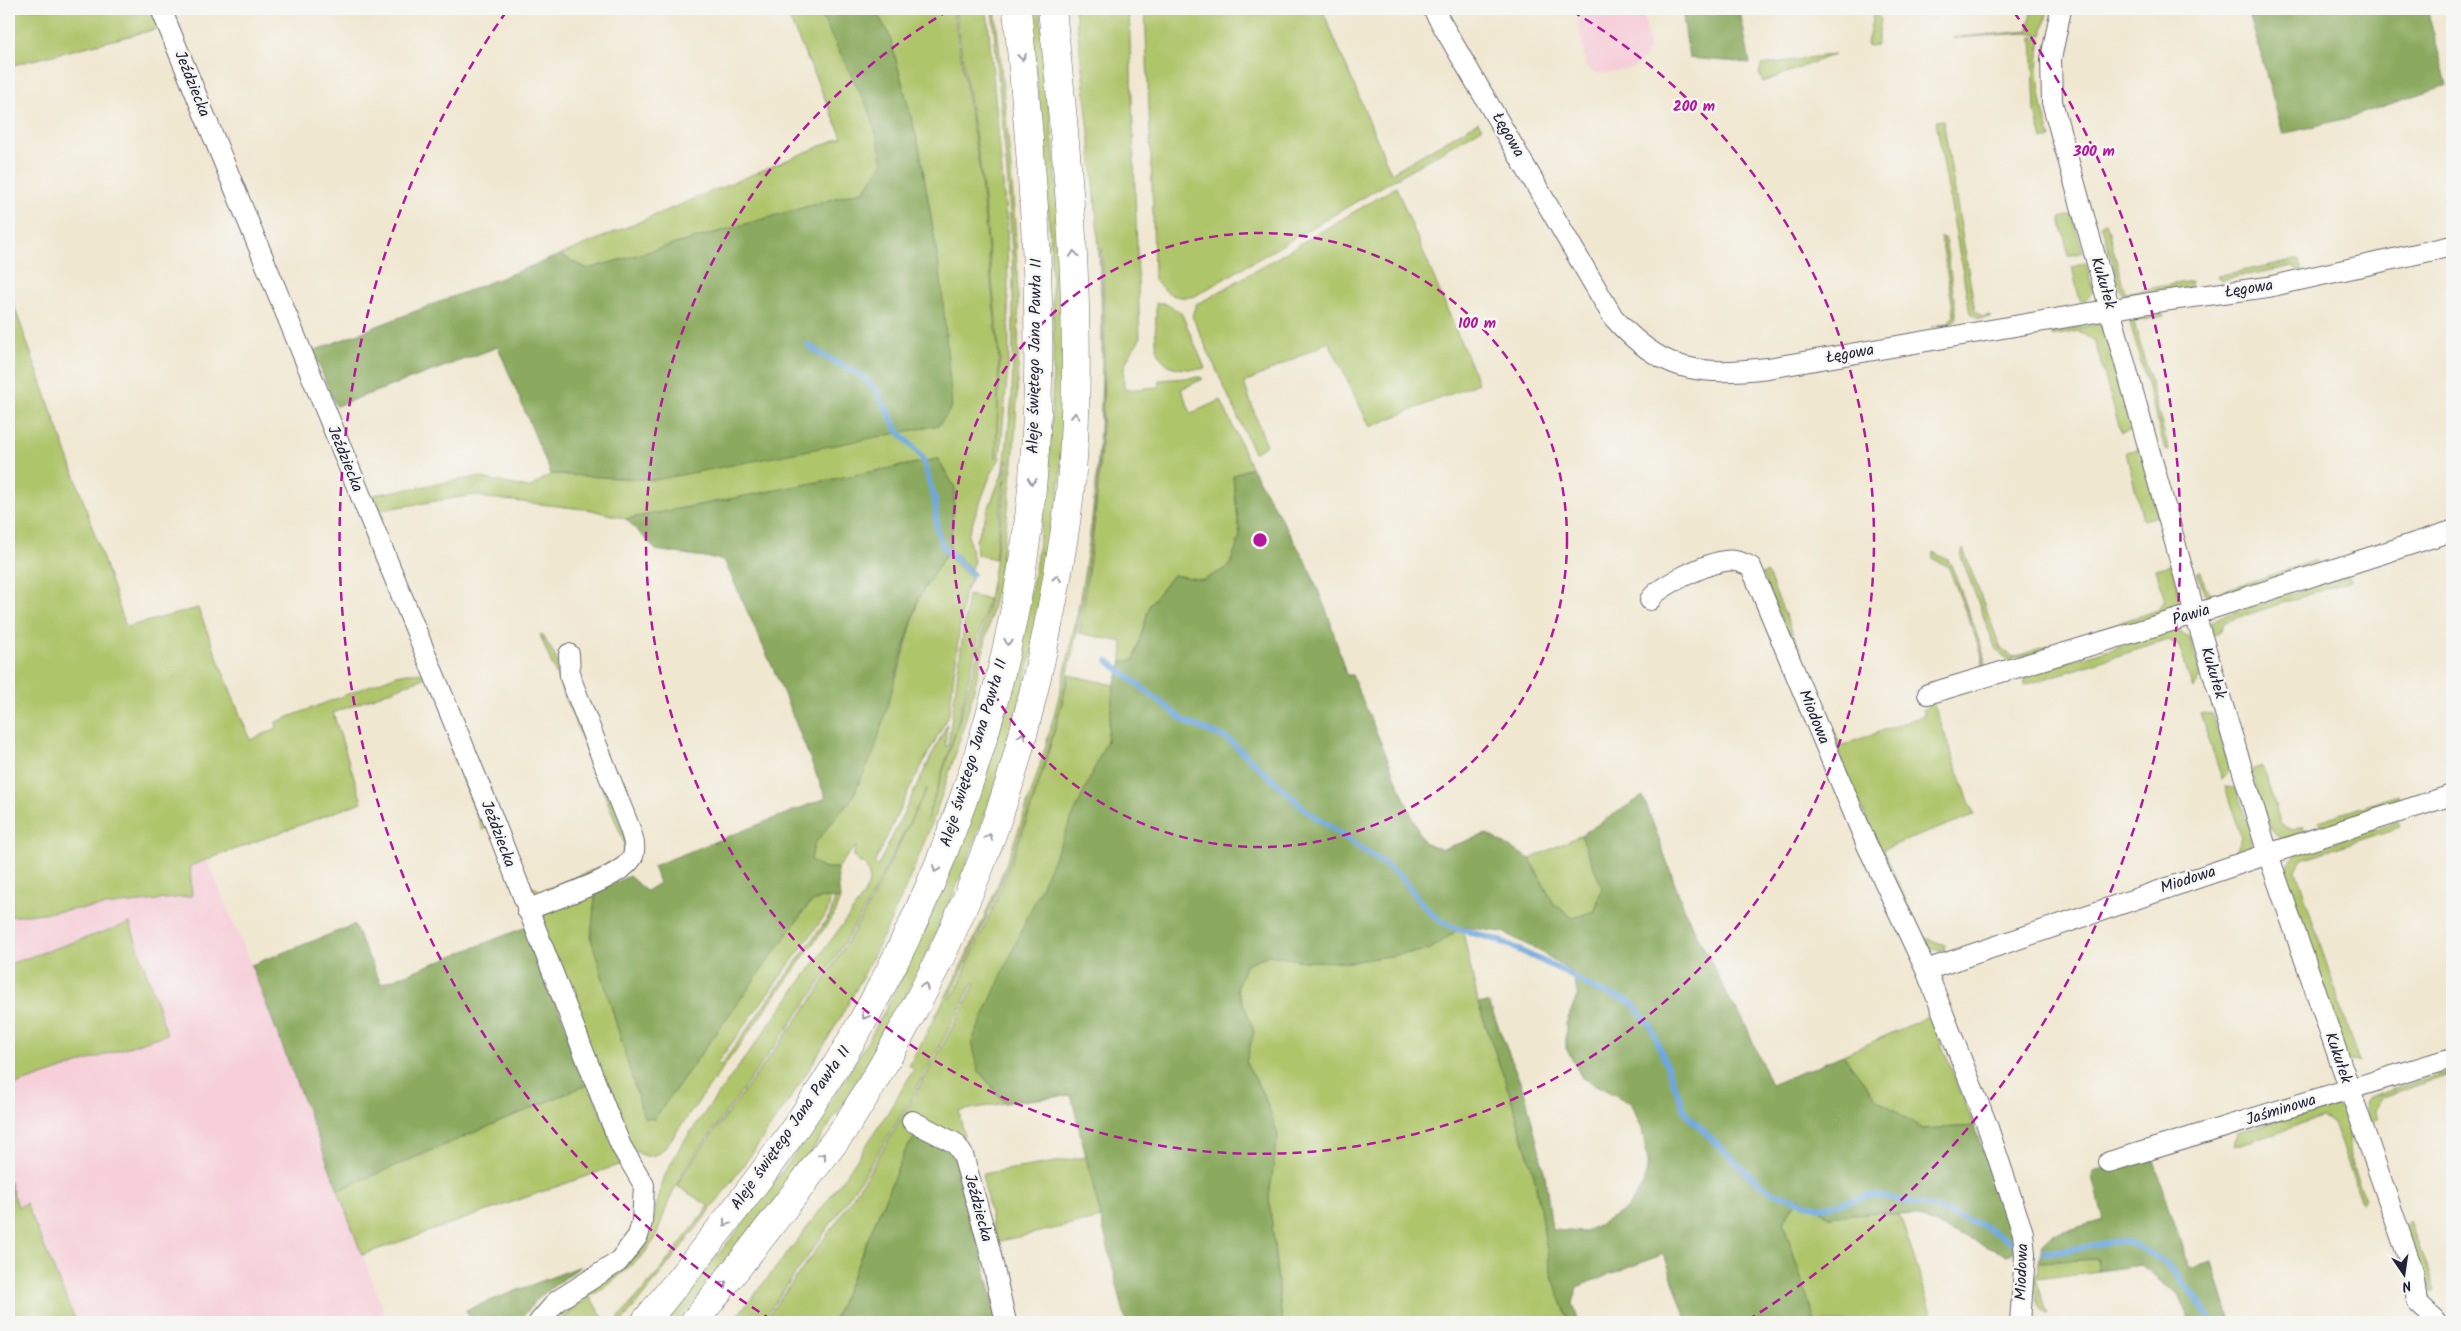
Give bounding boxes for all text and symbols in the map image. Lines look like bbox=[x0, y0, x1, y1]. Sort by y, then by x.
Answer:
street label: Jeździecka bbox=[167, 47, 217, 121]
one-way arrow bbox=[1016, 54, 1027, 62]
text: 200 m bbox=[1673, 95, 1715, 119]
street label: Łęgowa bbox=[1485, 108, 1531, 162]
text: 300 m bbox=[2072, 140, 2115, 164]
one-way arrow bbox=[1068, 250, 1079, 258]
street label: Kukułek bbox=[2083, 254, 2123, 312]
street label: Aleje świętego Jana Pawła II bbox=[1021, 258, 1049, 454]
street label: Łęgowa bbox=[2223, 273, 2275, 305]
text: 100 m bbox=[1458, 312, 1496, 336]
street label: Łęgowa bbox=[1824, 337, 1876, 371]
one-way arrow bbox=[1070, 412, 1080, 420]
street label: Jeździecka bbox=[320, 422, 370, 496]
one-way arrow bbox=[1026, 478, 1037, 486]
centre of rings bbox=[1251, 531, 1269, 549]
one-way arrow bbox=[1051, 573, 1061, 582]
street label: Pawia bbox=[2169, 597, 2213, 633]
one-way arrow bbox=[1003, 638, 1014, 647]
street label: Kukułek bbox=[2193, 644, 2233, 702]
street label: Aleje świętego Jana Pawła II bbox=[933, 656, 1015, 850]
street label: Miodowa bbox=[1792, 686, 1836, 748]
one-way arrow bbox=[1016, 732, 1027, 741]
street label: Jeździecka bbox=[474, 797, 522, 871]
one-way arrow bbox=[983, 834, 993, 842]
street label: Miodowa bbox=[2157, 859, 2219, 901]
one-way arrow bbox=[931, 864, 942, 873]
one-way arrow bbox=[919, 983, 929, 992]
one-way arrow bbox=[862, 1010, 872, 1019]
street label: Kukułek bbox=[2318, 1029, 2359, 1088]
street label: Aleje świętego Jana Pawła II bbox=[725, 1041, 857, 1215]
street label: Jaśminowa bbox=[2243, 1087, 2319, 1133]
one-way arrow bbox=[818, 1152, 827, 1161]
street label: Jeździecka bbox=[957, 1171, 999, 1245]
one-way arrow bbox=[723, 1217, 731, 1226]
street label: Miodowa bbox=[2009, 1243, 2035, 1301]
north arrow bbox=[2378, 1248, 2428, 1298]
text: N bbox=[2400, 1274, 2413, 1297]
one-way arrow bbox=[719, 1281, 728, 1290]

